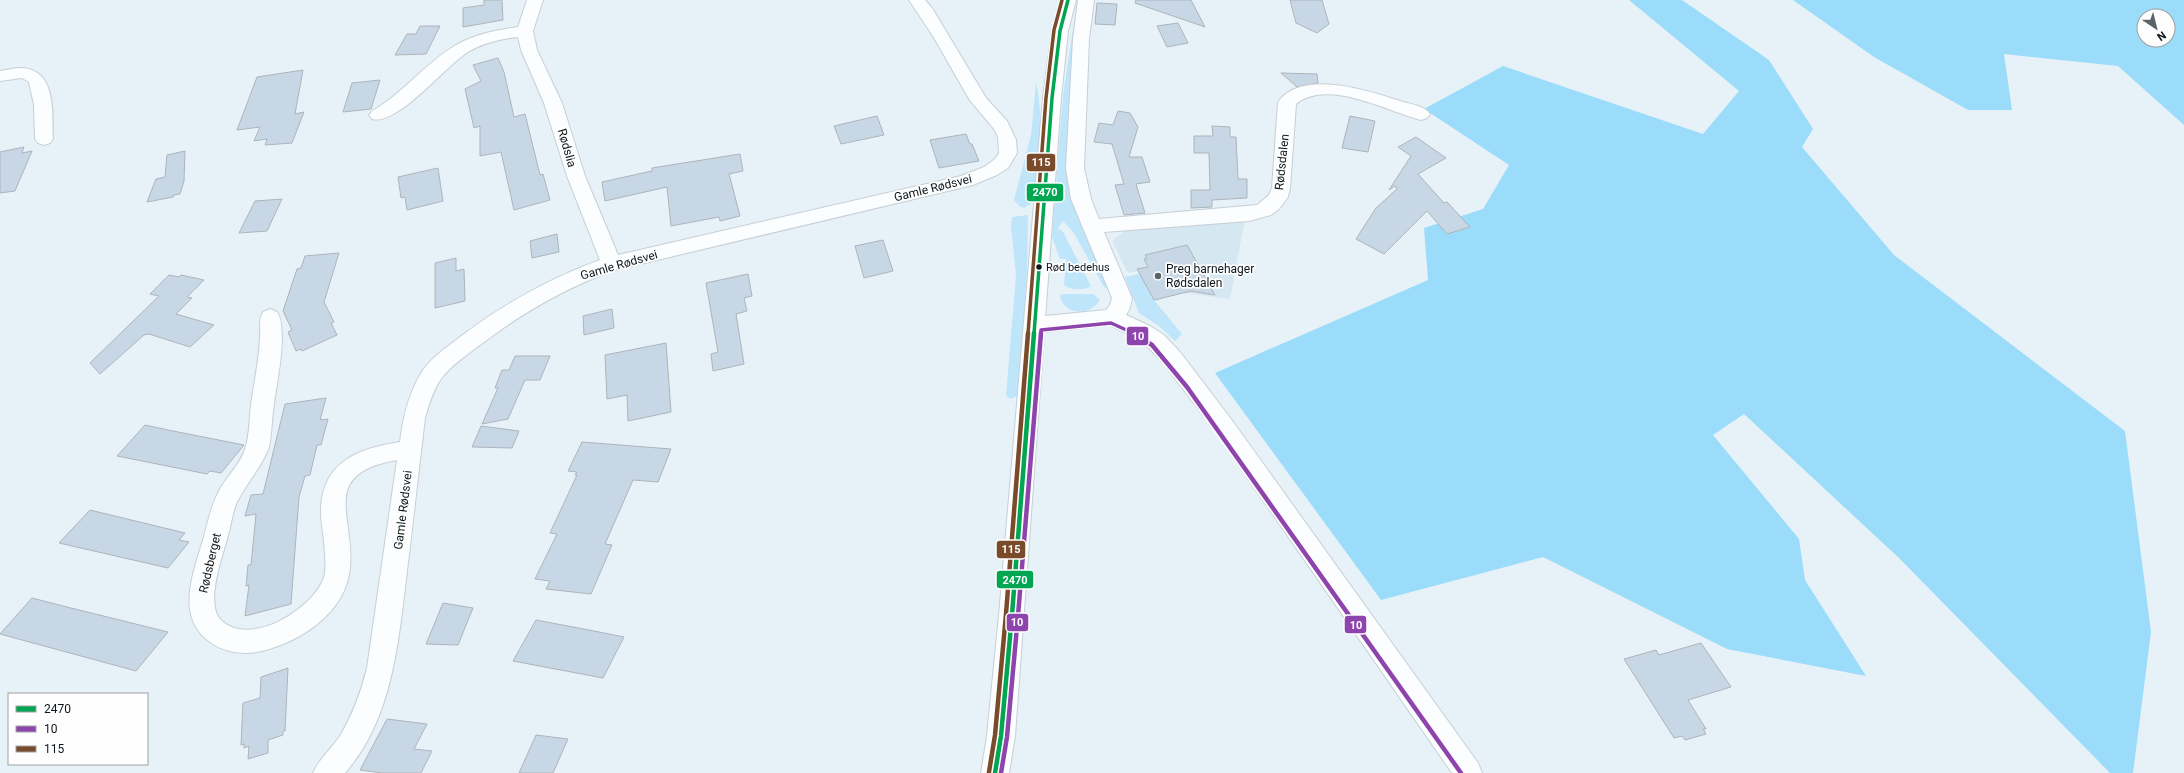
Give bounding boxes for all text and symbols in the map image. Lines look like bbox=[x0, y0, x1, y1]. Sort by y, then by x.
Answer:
north arrow bbox=[2136, 8, 2176, 48]
text: N bbox=[2154, 28, 2168, 43]
street label: Rødslia bbox=[555, 127, 579, 169]
street label: Rødsdalen bbox=[1272, 133, 1292, 191]
line badge: 115 bbox=[1026, 153, 1056, 172]
text: 115 bbox=[1032, 156, 1050, 169]
street label: Gamle Rødsvei bbox=[893, 172, 973, 204]
line badge: 2470 bbox=[1026, 183, 1064, 202]
text: 2470 bbox=[1032, 186, 1058, 199]
street label: Gamle Rødsvei bbox=[579, 247, 659, 283]
place label: Rød bedehus bbox=[1046, 261, 1110, 274]
marker: Rød bedehus bbox=[1034, 262, 1044, 272]
place label: Preg barnehager Rødsdalen bbox=[1166, 262, 1254, 290]
marker: Preg barnehager Rødsdalen bbox=[1153, 271, 1163, 281]
line badge: 10 bbox=[1126, 326, 1149, 346]
text: 10 bbox=[1132, 330, 1144, 343]
street label: Gamle Rødsvei bbox=[391, 470, 415, 550]
street label: Rødsberget bbox=[196, 532, 224, 594]
line badge: 115 bbox=[996, 540, 1026, 559]
text: 115 bbox=[1002, 543, 1020, 556]
line badge: 2470 bbox=[996, 570, 1034, 589]
text: 2470 bbox=[1002, 574, 1028, 587]
line badge: 10 bbox=[1006, 613, 1029, 632]
line badge: 10 bbox=[1344, 615, 1367, 634]
text: 10 bbox=[1011, 616, 1023, 629]
text: 10 bbox=[1350, 619, 1362, 632]
legend bbox=[8, 693, 148, 765]
text: 2470 bbox=[44, 702, 71, 716]
text: 10 bbox=[44, 722, 58, 736]
text: 115 bbox=[44, 742, 64, 756]

